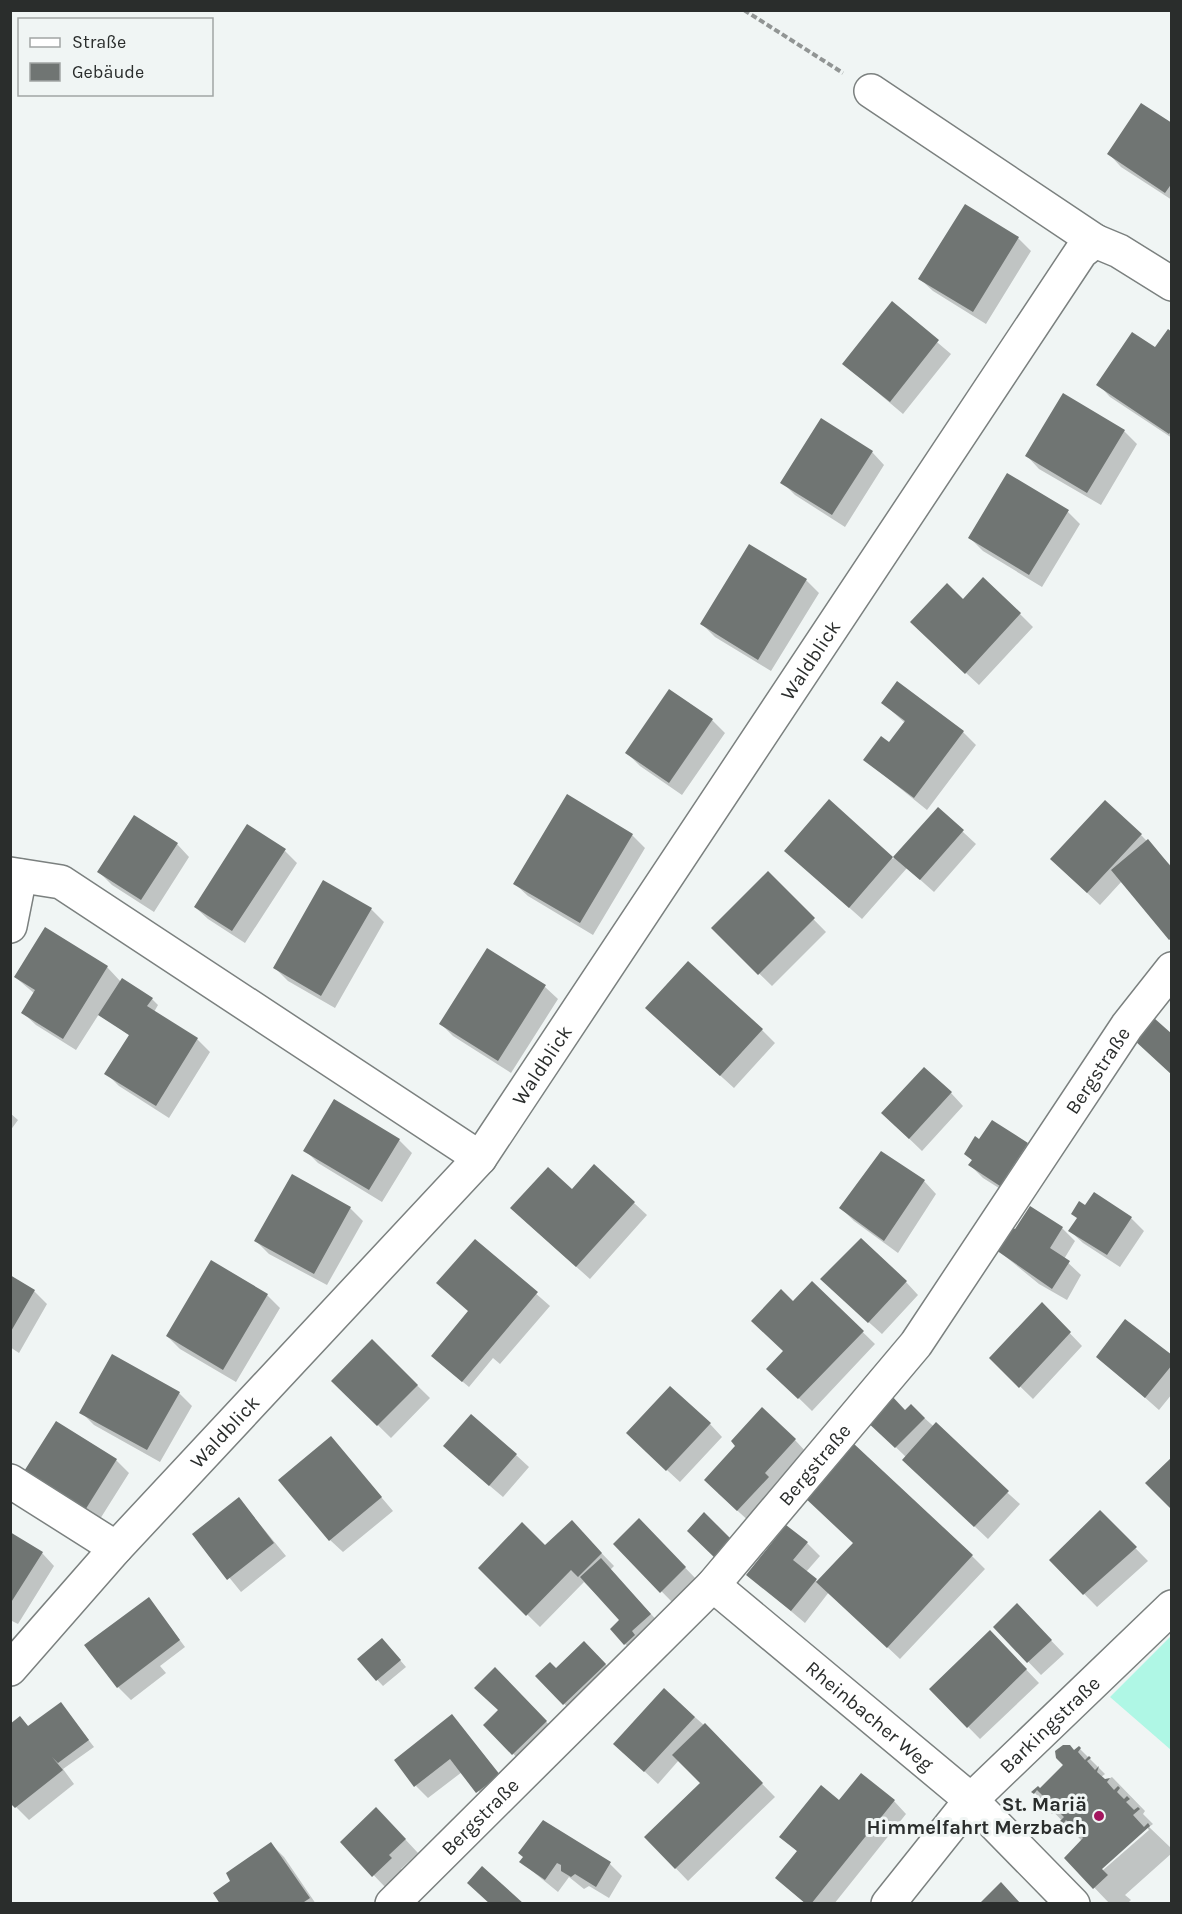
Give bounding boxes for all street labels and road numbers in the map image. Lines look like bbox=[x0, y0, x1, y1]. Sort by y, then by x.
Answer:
street label: Waldblick bbox=[776, 616, 845, 704]
street label: Waldblick bbox=[507, 1021, 576, 1109]
street label: Bergstraße bbox=[1060, 1022, 1135, 1118]
street label: Waldblick bbox=[185, 1391, 264, 1473]
street label: Bergstraße bbox=[773, 1419, 855, 1510]
street label: Rheinbacher Weg bbox=[801, 1656, 938, 1775]
street label: Barkingstraße bbox=[995, 1671, 1104, 1778]
street label: Bergstraße bbox=[436, 1773, 523, 1860]

